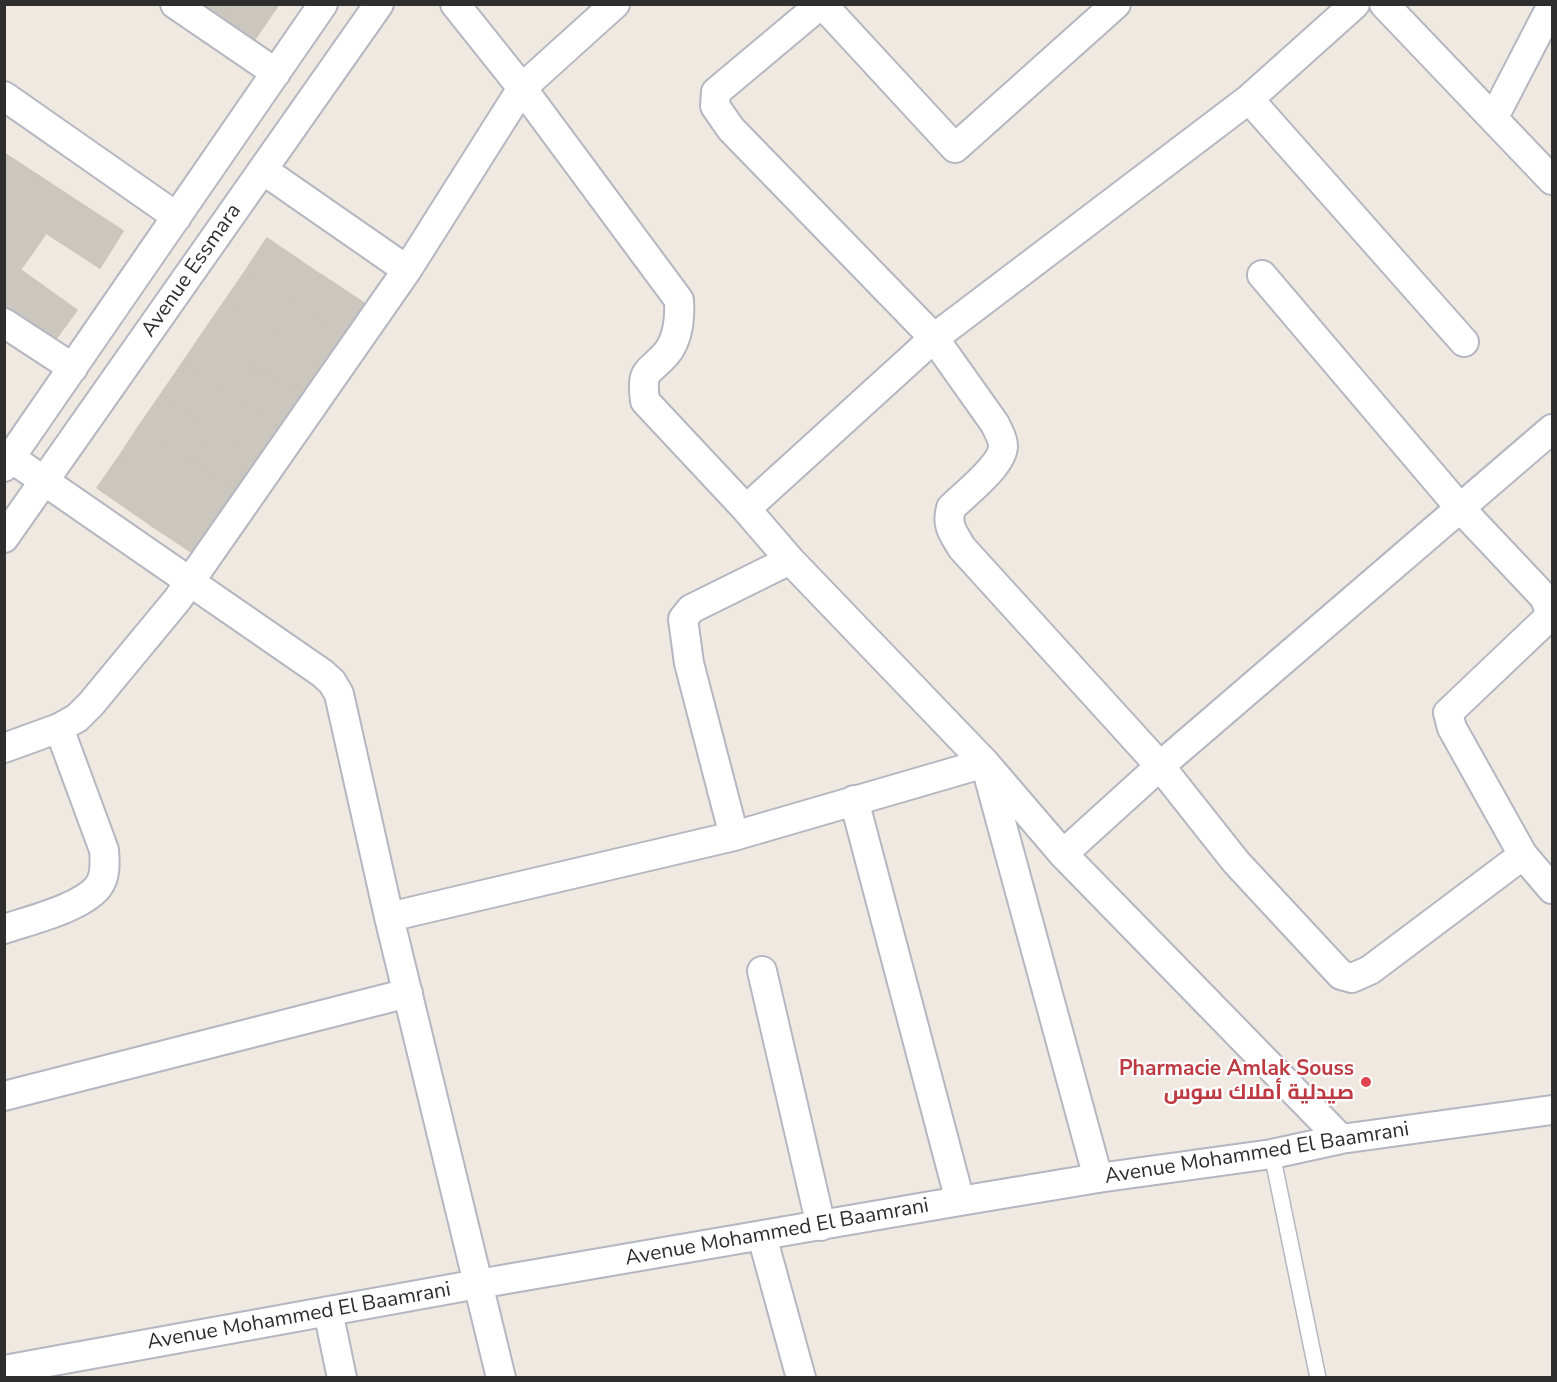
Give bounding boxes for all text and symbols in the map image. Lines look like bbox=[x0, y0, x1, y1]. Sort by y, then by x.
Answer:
street label: Avenue Essmara bbox=[137, 200, 247, 342]
place label: Pharmacie Amlak Souss صيدلية أملاك سوس bbox=[1119, 1057, 1354, 1107]
marker: Pharmacie Amlak Souss صيدلية أملاك سوس bbox=[1359, 1075, 1373, 1089]
street label: Avenue Mohammed El Baamrani bbox=[1103, 1117, 1411, 1191]
street label: Avenue Mohammed El Baamrani bbox=[623, 1194, 931, 1272]
street label: Avenue Mohammed El Baamrani bbox=[145, 1278, 453, 1356]

